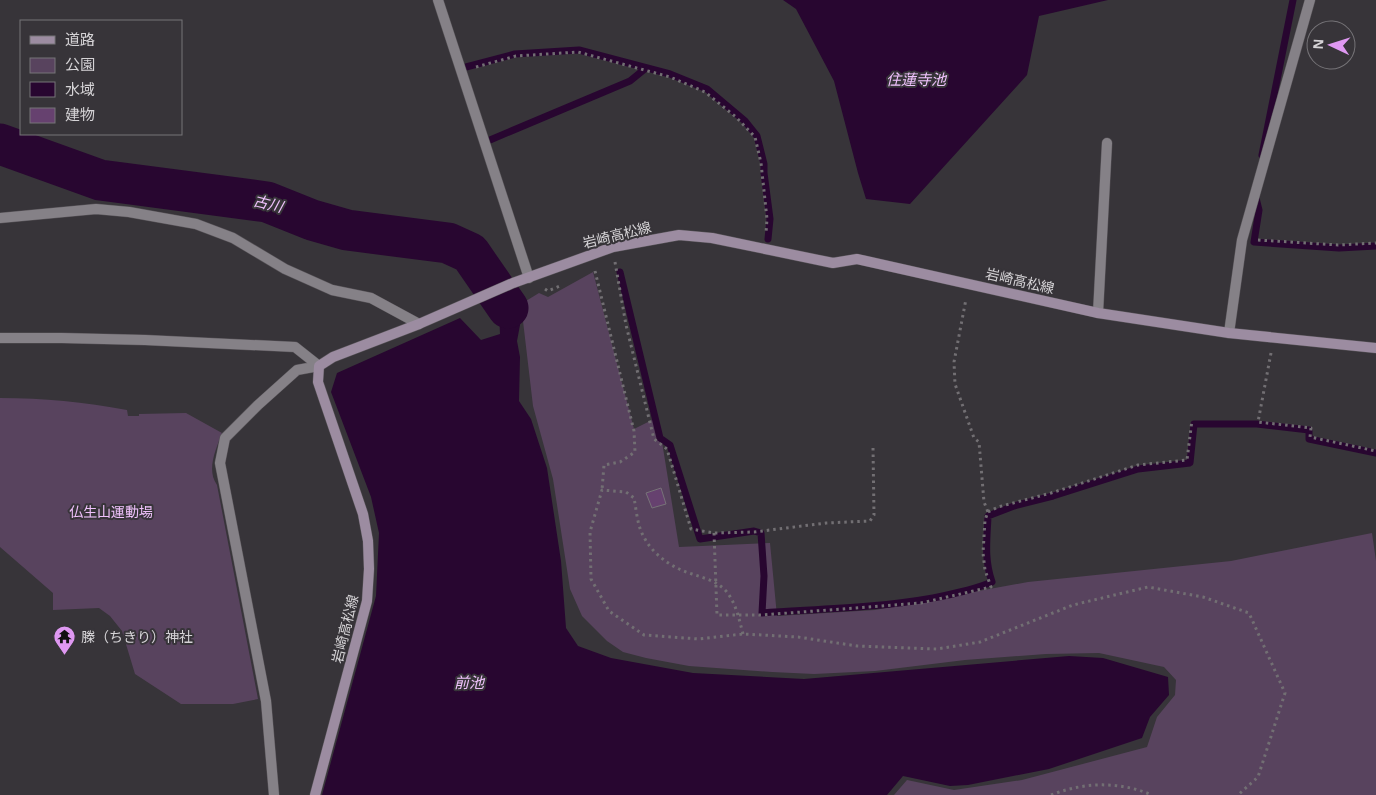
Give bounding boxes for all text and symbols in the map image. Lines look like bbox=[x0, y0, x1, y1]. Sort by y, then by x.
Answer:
legend bbox=[20, 20, 182, 135]
north arrow bbox=[1306, 20, 1356, 70]
text: 道路 bbox=[65, 31, 95, 48]
text: N bbox=[1310, 38, 1326, 50]
text: 公園 bbox=[65, 56, 95, 73]
water label: 住蓮寺池 bbox=[886, 71, 948, 88]
text: 水域 bbox=[65, 81, 95, 98]
text: 建物 bbox=[65, 106, 95, 123]
water label: 古川 bbox=[252, 192, 287, 216]
street label: 岩崎高松線 bbox=[581, 219, 653, 251]
street label: 岩崎高松線 bbox=[984, 265, 1056, 297]
park label: 仏生山運動場 bbox=[69, 504, 153, 520]
street label: 岩崎高松線 bbox=[329, 593, 361, 665]
temple icon: 榺（ちきり）神社 bbox=[53, 625, 77, 656]
place label: 榺（ちきり）神社 bbox=[81, 629, 193, 645]
water label: 前池 bbox=[454, 674, 486, 691]

